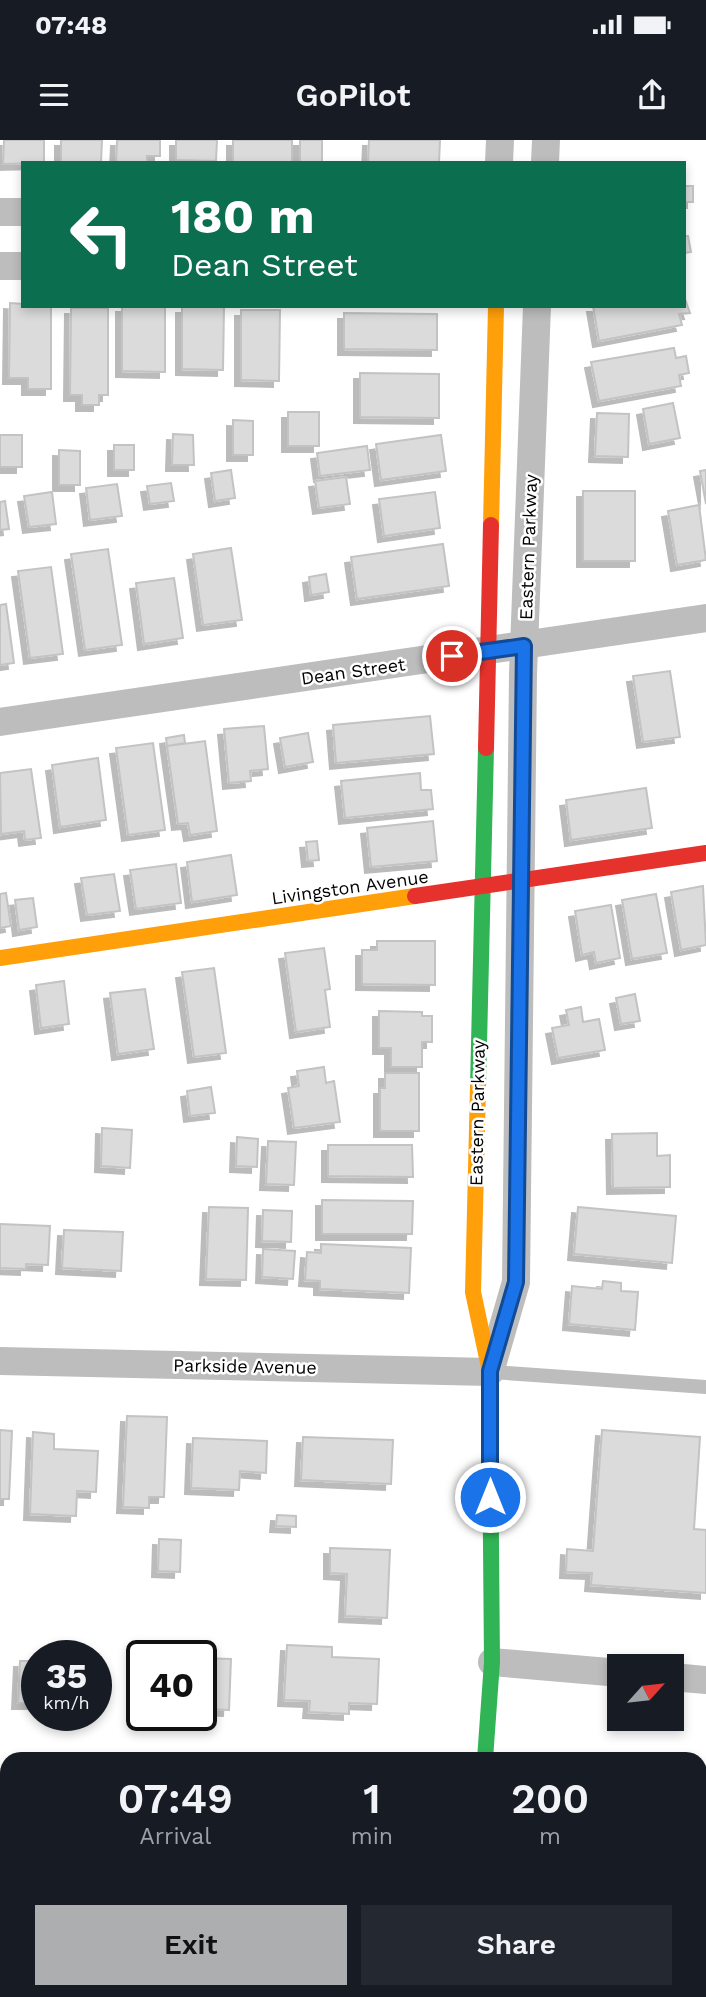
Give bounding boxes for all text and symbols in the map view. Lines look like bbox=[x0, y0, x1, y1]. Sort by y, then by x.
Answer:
text: 07:48 bbox=[35, 10, 107, 40]
icon: menu bbox=[35, 76, 73, 114]
text: GoPilot bbox=[296, 76, 410, 114]
icon: share bbox=[633, 76, 671, 114]
text: 180 m bbox=[171, 187, 315, 245]
icon: left bbox=[56, 189, 147, 280]
text: Dean Street bbox=[171, 246, 358, 284]
street label: Eastern Parkway bbox=[515, 473, 541, 620]
pin bbox=[422, 626, 482, 686]
icon: arrive bbox=[433, 637, 471, 675]
street label: Dean Street bbox=[300, 653, 407, 689]
street label: Livingston Avenue bbox=[270, 866, 430, 908]
street label: Eastern Parkway bbox=[465, 1039, 489, 1186]
street label: Parkside Avenue bbox=[173, 1354, 317, 1378]
position arrow bbox=[453, 1460, 527, 1534]
speed limit sign: 40 bbox=[126, 1640, 217, 1731]
north arrow bbox=[607, 1654, 684, 1731]
map controls bbox=[607, 1654, 684, 1731]
text: 35 bbox=[46, 1655, 87, 1697]
text: km/h bbox=[43, 1692, 90, 1713]
text: 07:49 bbox=[118, 1774, 233, 1823]
text: 1 bbox=[363, 1774, 381, 1823]
text: 200 bbox=[511, 1774, 589, 1823]
text: Arrival bbox=[140, 1823, 211, 1850]
text: min bbox=[351, 1823, 393, 1850]
text: m bbox=[539, 1823, 561, 1850]
button: Exit bbox=[35, 1905, 347, 1985]
button: Share bbox=[361, 1905, 672, 1985]

